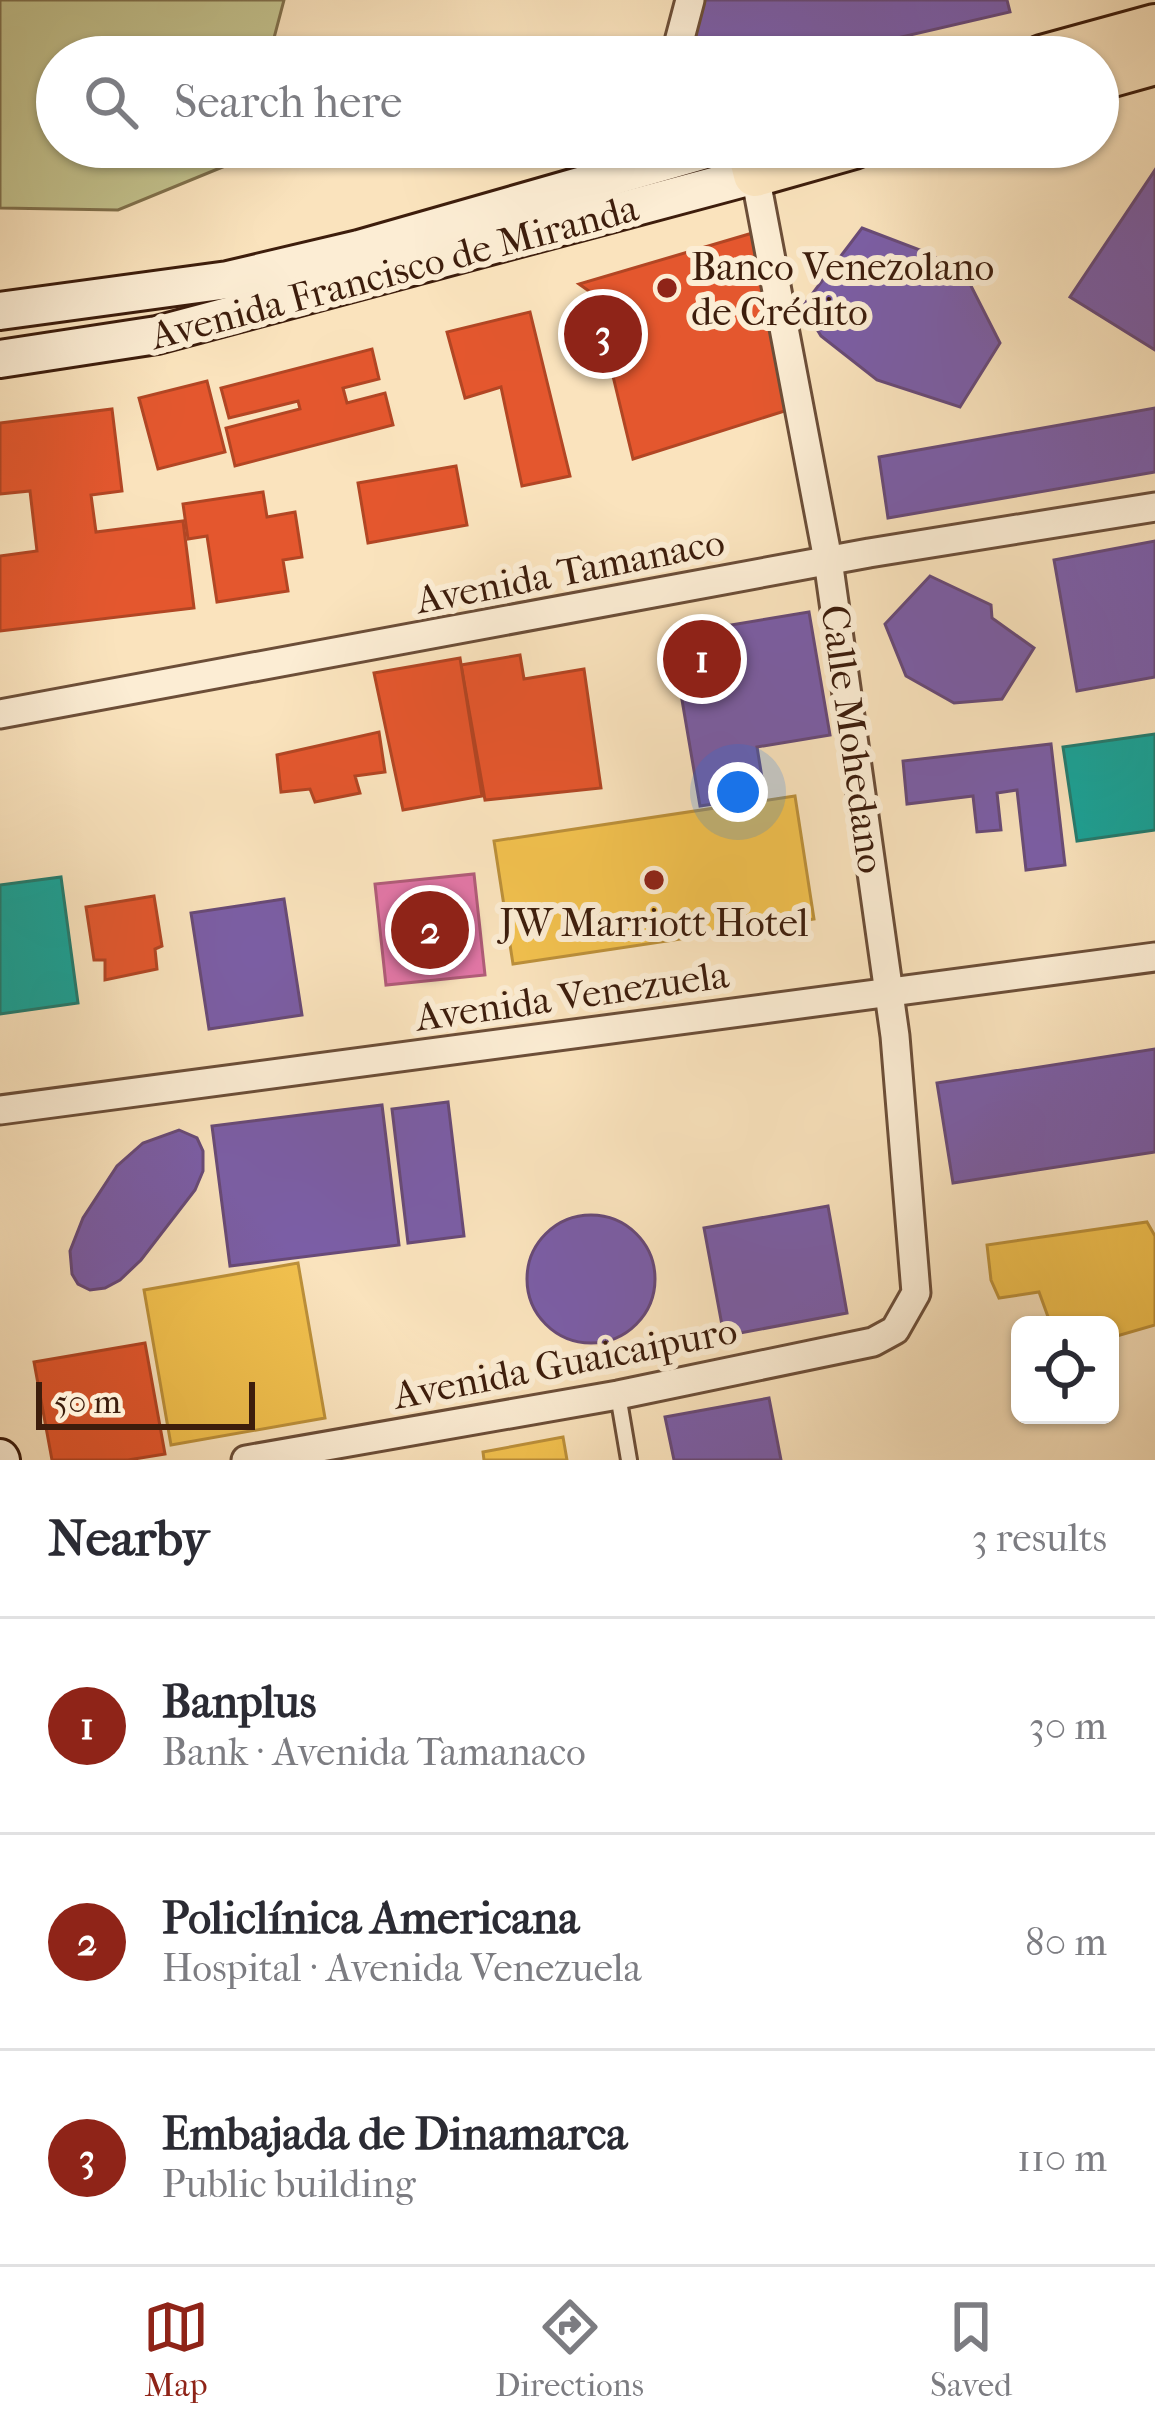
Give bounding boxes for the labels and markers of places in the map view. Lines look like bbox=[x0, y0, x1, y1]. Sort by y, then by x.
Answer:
place label: Banco Venezolano de Crédito bbox=[691, 244, 994, 335]
marker: Banco Venezolano de Crédito bbox=[654, 275, 680, 301]
pin: 3 bbox=[564, 289, 642, 379]
pin: 1 bbox=[663, 614, 741, 704]
marker: JW Marriott Hotel bbox=[641, 867, 667, 893]
pin: 2 bbox=[391, 885, 469, 975]
place label: JW Marriott Hotel bbox=[497, 900, 809, 946]

